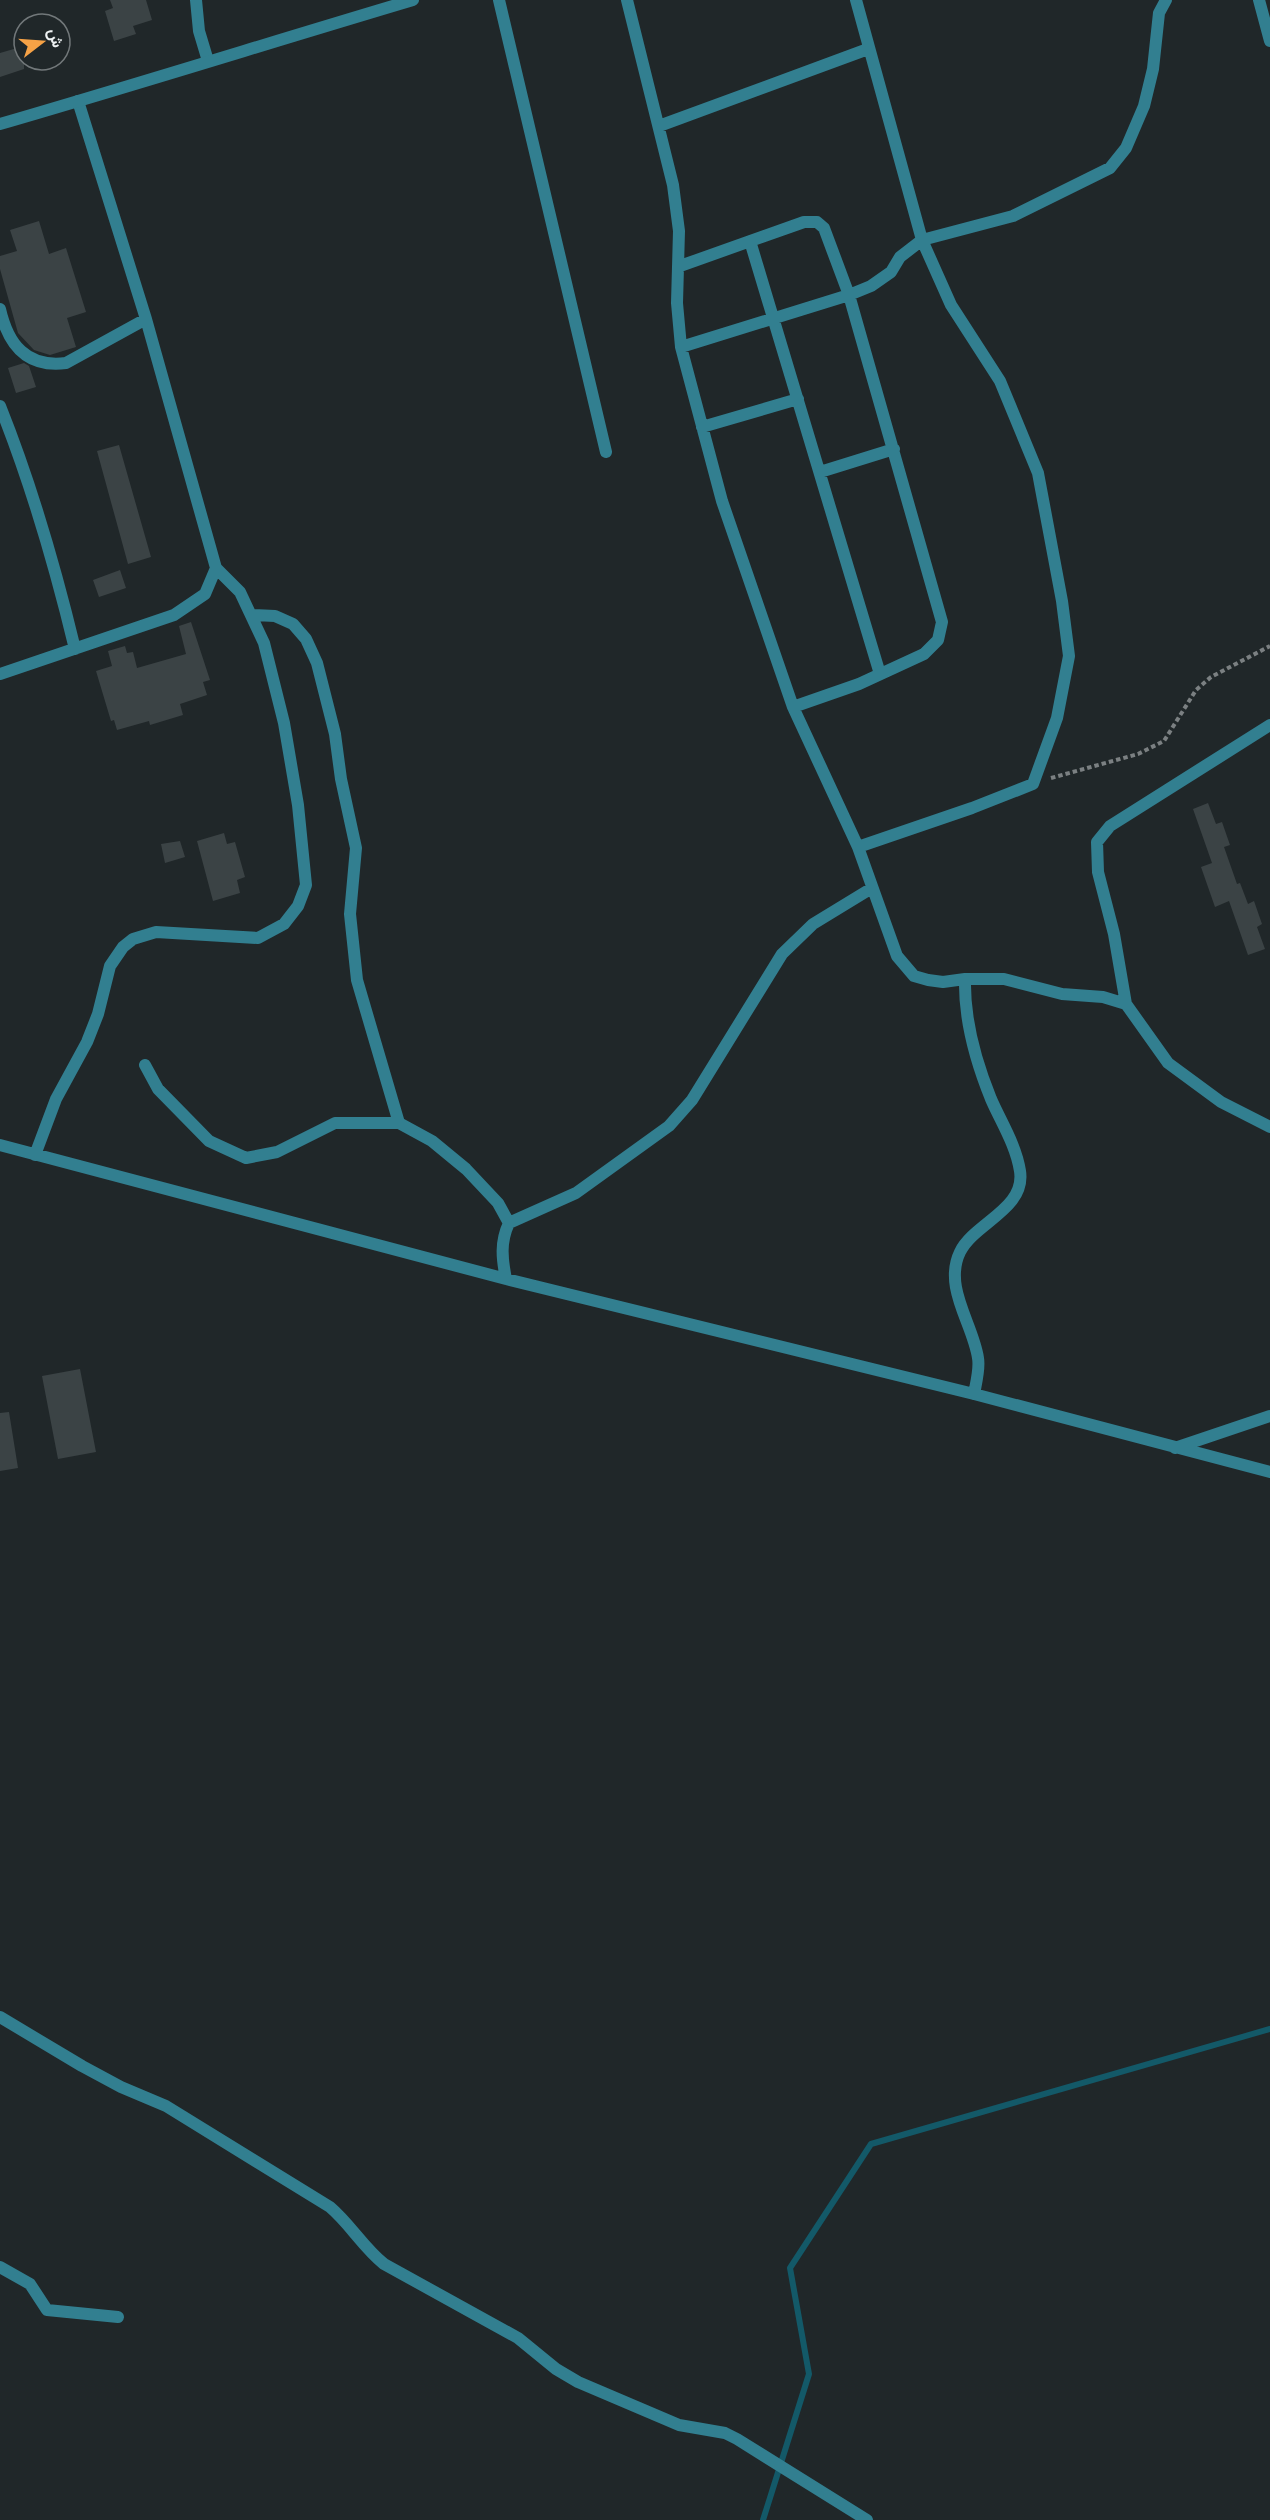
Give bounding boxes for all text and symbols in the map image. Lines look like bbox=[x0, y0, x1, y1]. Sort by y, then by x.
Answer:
north arrow bbox=[12, 12, 72, 72]
text: ش bbox=[42, 25, 69, 50]

